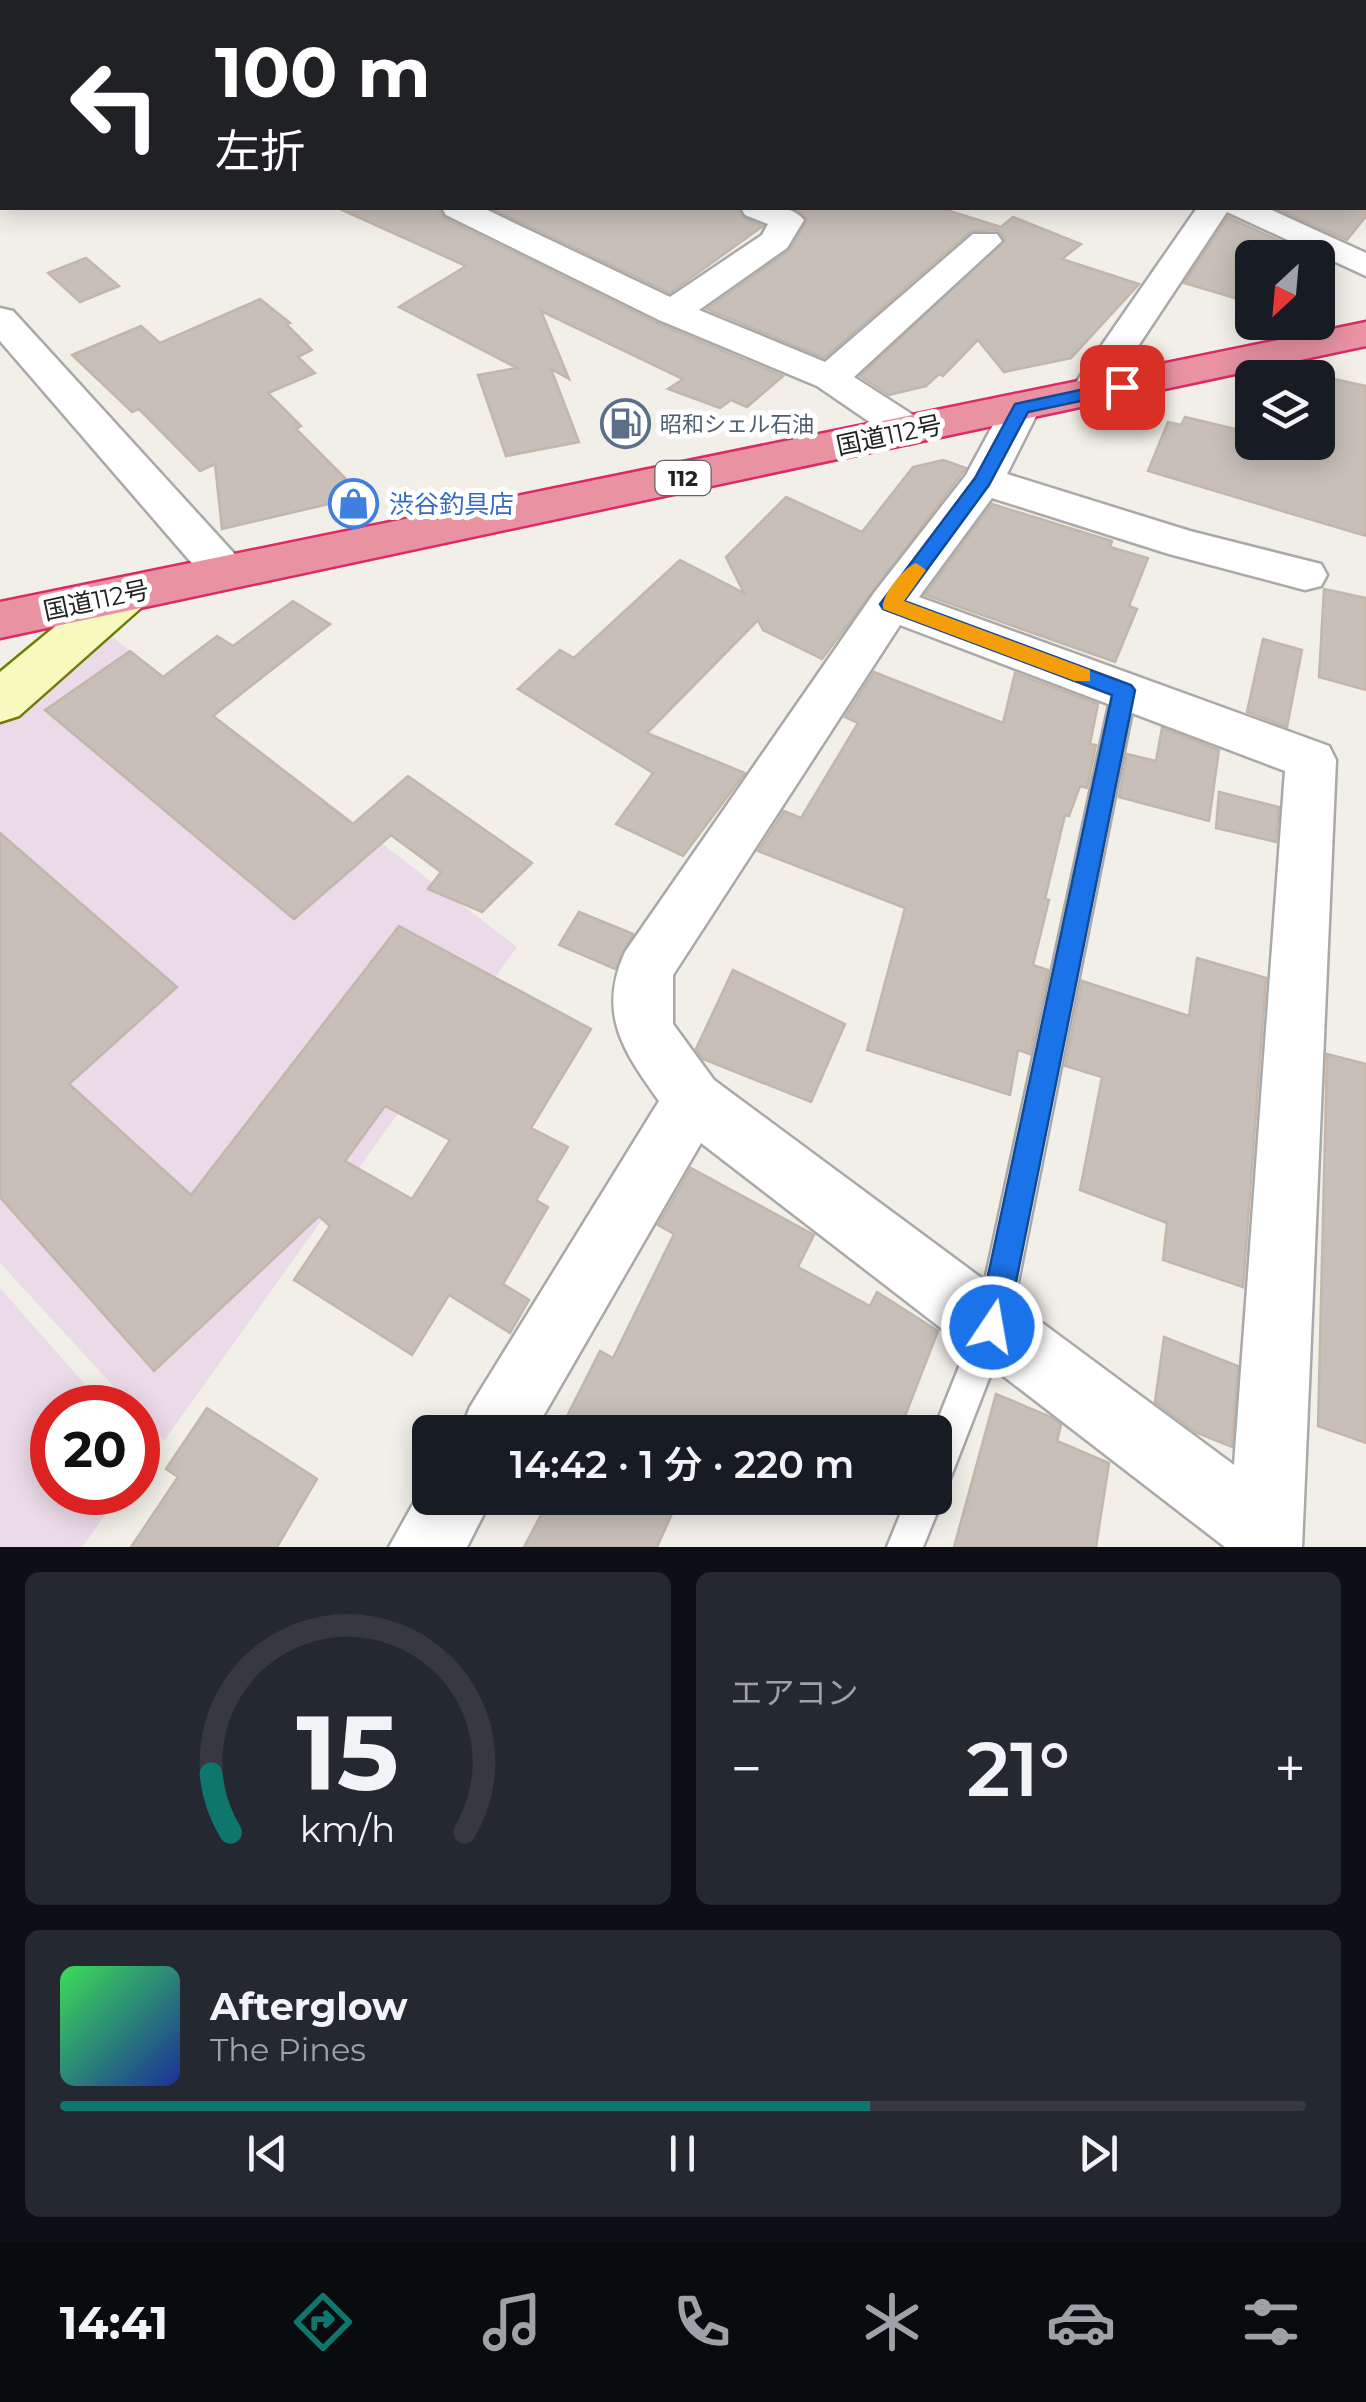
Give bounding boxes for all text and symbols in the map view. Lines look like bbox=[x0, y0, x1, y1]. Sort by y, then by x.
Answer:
text: 100 m bbox=[215, 29, 431, 115]
icon: left bbox=[50, 40, 180, 170]
text: 左折 bbox=[215, 123, 305, 178]
north arrow bbox=[1235, 240, 1335, 340]
map controls bbox=[1235, 240, 1335, 460]
pin bbox=[1080, 345, 1165, 430]
icon: arrive bbox=[1095, 360, 1150, 415]
button: layers bbox=[1235, 360, 1335, 460]
fuel station icon: 昭和シェル石油 bbox=[599, 398, 651, 450]
street label: 国道112号 bbox=[833, 409, 945, 461]
place label: 昭和シェル石油 bbox=[660, 411, 814, 438]
road number: 112 bbox=[656, 461, 710, 495]
shop icon: 渋谷釣具店 bbox=[328, 478, 380, 530]
place label: 渋谷釣具店 bbox=[389, 489, 514, 519]
street label: 国道112号 bbox=[40, 574, 152, 626]
position arrow bbox=[940, 1275, 1044, 1379]
speed limit sign: 20 bbox=[30, 1385, 160, 1515]
text: 14:42 · 1 分 · 220 m bbox=[510, 1441, 854, 1488]
text: エアコン bbox=[731, 1673, 859, 1712]
text: 15 bbox=[296, 1689, 399, 1816]
text: 21° bbox=[966, 1723, 1070, 1815]
text: − bbox=[731, 1735, 762, 1802]
text: + bbox=[1274, 1735, 1306, 1802]
text: km/h bbox=[300, 1807, 395, 1851]
text: Afterglow bbox=[210, 1983, 408, 2030]
text: The Pines bbox=[210, 2030, 366, 2069]
icon: previous bbox=[240, 2126, 295, 2181]
icon: pause bbox=[655, 2126, 710, 2181]
icon: next bbox=[1071, 2126, 1126, 2181]
icon: directions bbox=[288, 2287, 358, 2357]
icon: music bbox=[477, 2287, 547, 2357]
icon: phone bbox=[667, 2287, 737, 2357]
icon: climate bbox=[857, 2287, 927, 2357]
icon: car bbox=[1046, 2287, 1116, 2357]
icon: filters bbox=[1236, 2287, 1306, 2357]
text: 14:41 bbox=[60, 2295, 168, 2350]

